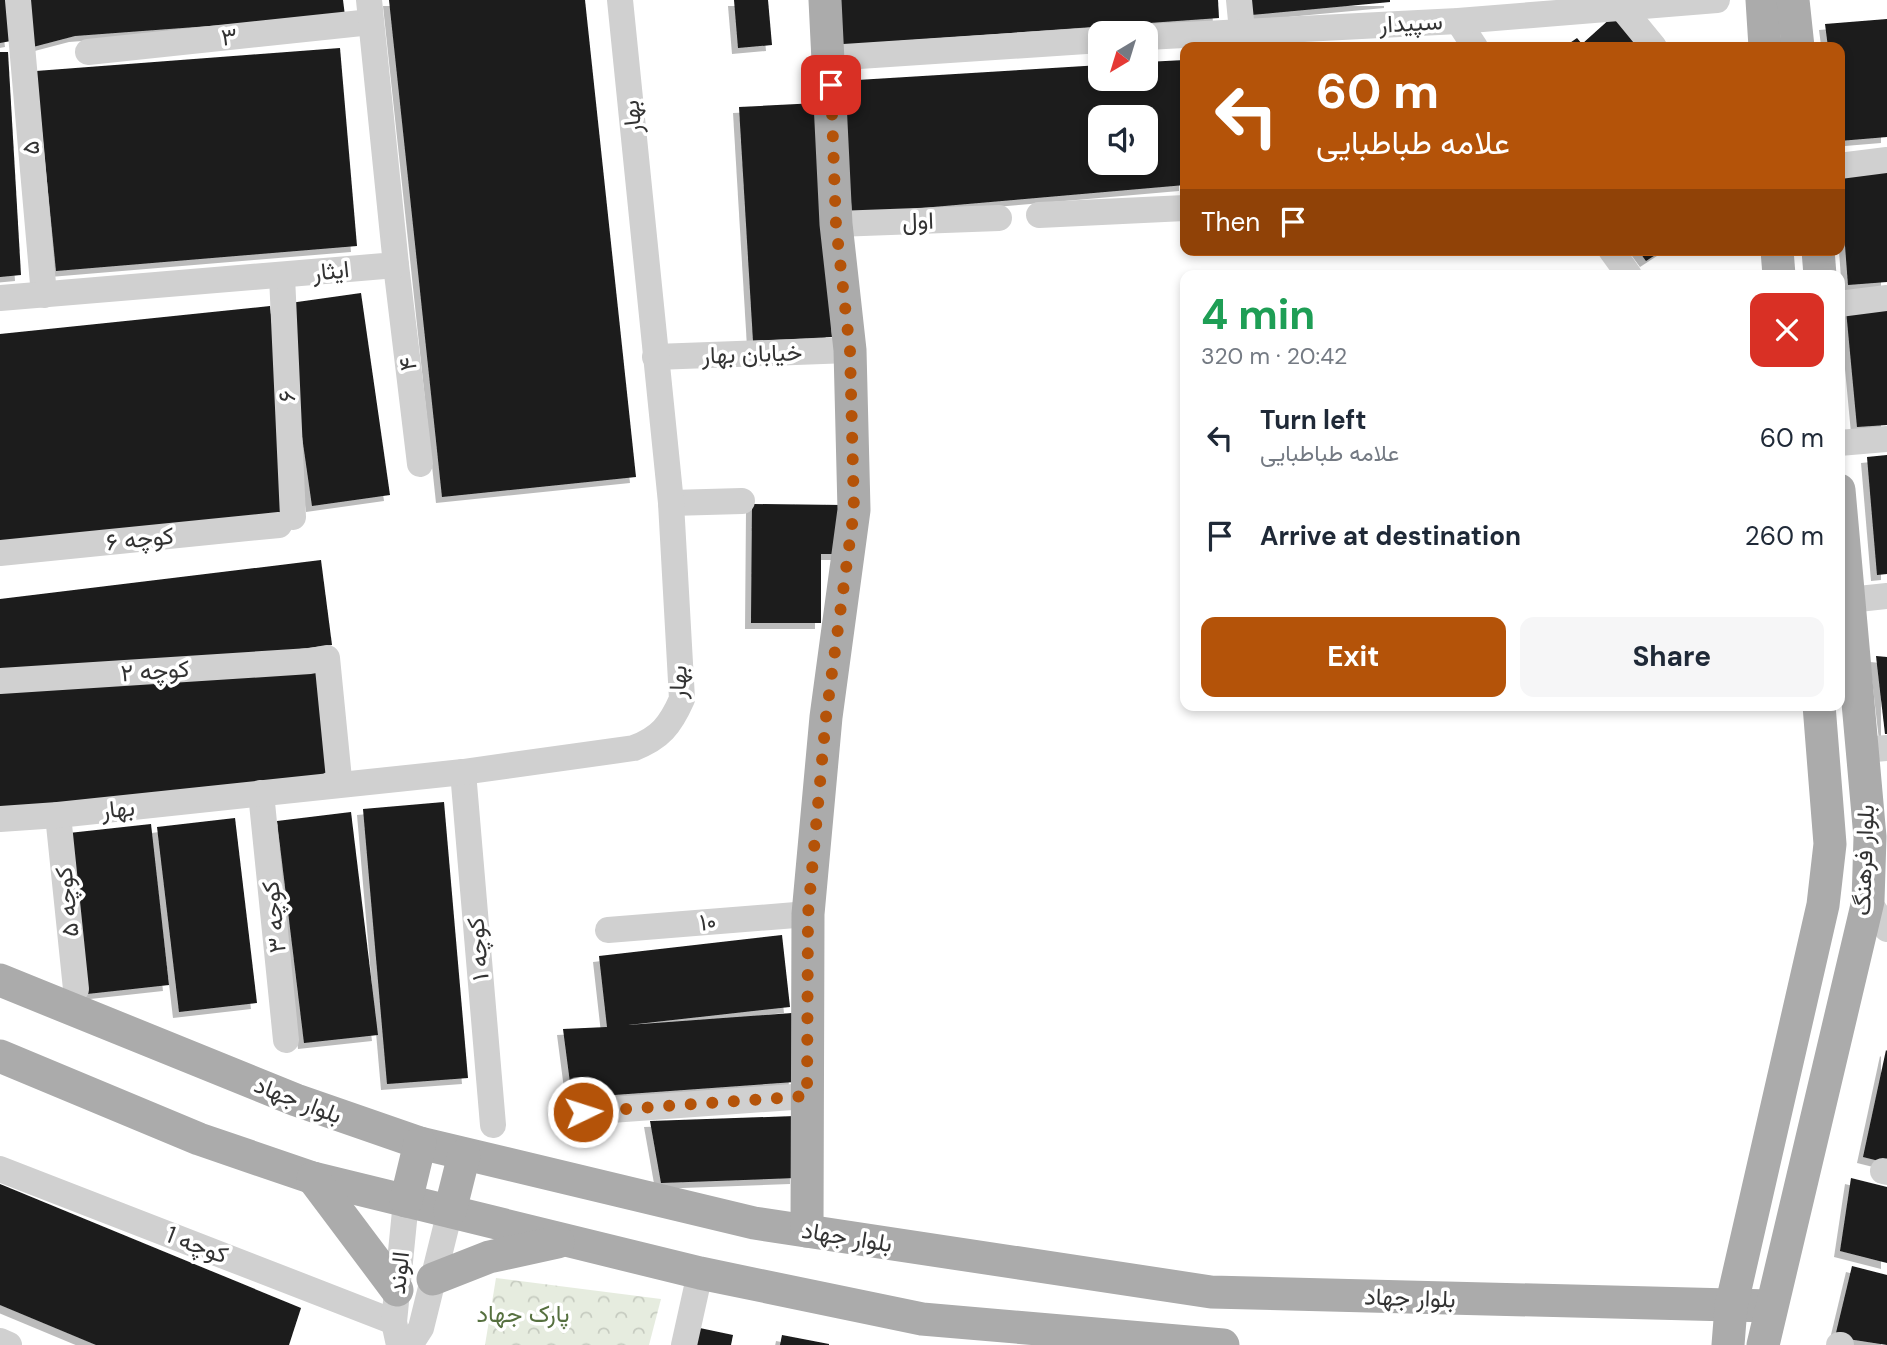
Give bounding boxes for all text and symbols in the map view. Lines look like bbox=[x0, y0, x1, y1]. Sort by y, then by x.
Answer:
street label: سپیدار bbox=[1377, 5, 1444, 41]
street label: ۳ bbox=[219, 20, 238, 53]
north arrow bbox=[1088, 21, 1158, 91]
map controls bbox=[1088, 21, 1158, 175]
pin bbox=[801, 55, 861, 115]
text: 60 m bbox=[1316, 59, 1439, 123]
icon: arrive bbox=[812, 66, 850, 104]
icon: left bbox=[1201, 70, 1292, 161]
street label: بهار bbox=[614, 99, 649, 136]
button: sound bbox=[1088, 105, 1158, 175]
text: علامه طباطبایی bbox=[1316, 122, 1510, 164]
street label: ۵ bbox=[14, 140, 47, 156]
icon: arrive bbox=[1274, 203, 1312, 241]
street label: اول bbox=[902, 204, 934, 237]
text: Then bbox=[1201, 205, 1260, 239]
street label: ایثار bbox=[310, 253, 351, 288]
text: 4 min bbox=[1201, 287, 1315, 342]
button: close bbox=[1750, 293, 1824, 367]
street label: خیابان بهار bbox=[700, 336, 803, 371]
text: 320 m · 20:42 bbox=[1201, 341, 1347, 371]
street label: ۴ bbox=[391, 355, 424, 373]
street label: ۶ bbox=[271, 389, 302, 403]
text: Turn left bbox=[1260, 403, 1367, 437]
icon: left bbox=[1201, 419, 1239, 457]
text: 60 m bbox=[1760, 421, 1824, 455]
text: علامه طباطبایی bbox=[1260, 438, 1399, 468]
icon: arrive bbox=[1201, 517, 1239, 555]
text: Arrive at destination bbox=[1260, 519, 1521, 553]
text: 260 m bbox=[1745, 519, 1824, 553]
street label: کوچه ۶ bbox=[105, 520, 175, 558]
button: Exit bbox=[1201, 617, 1506, 697]
button: Share bbox=[1520, 617, 1824, 697]
street label: کوچه ۲ bbox=[120, 653, 190, 689]
street label: بهار bbox=[661, 665, 694, 700]
street label: بهار bbox=[99, 791, 136, 826]
street label: بلوار فرهنگ bbox=[1846, 804, 1881, 916]
street label: کوچه ۵ bbox=[47, 865, 87, 939]
street label: کوچه ۳ bbox=[254, 879, 294, 955]
street label: ۱۰ bbox=[698, 905, 718, 938]
street label: کوچه ۱ bbox=[459, 916, 497, 982]
street label: بلوار جهاد bbox=[250, 1069, 346, 1130]
position arrow bbox=[546, 1075, 620, 1149]
street label: بلوار جهاد bbox=[800, 1214, 895, 1259]
street label: کوچه 1 bbox=[162, 1219, 232, 1271]
street label: الوند bbox=[381, 1250, 416, 1296]
street label: بلوار جهاد bbox=[1364, 1280, 1456, 1315]
park label: پارک جهاد bbox=[477, 1298, 569, 1330]

